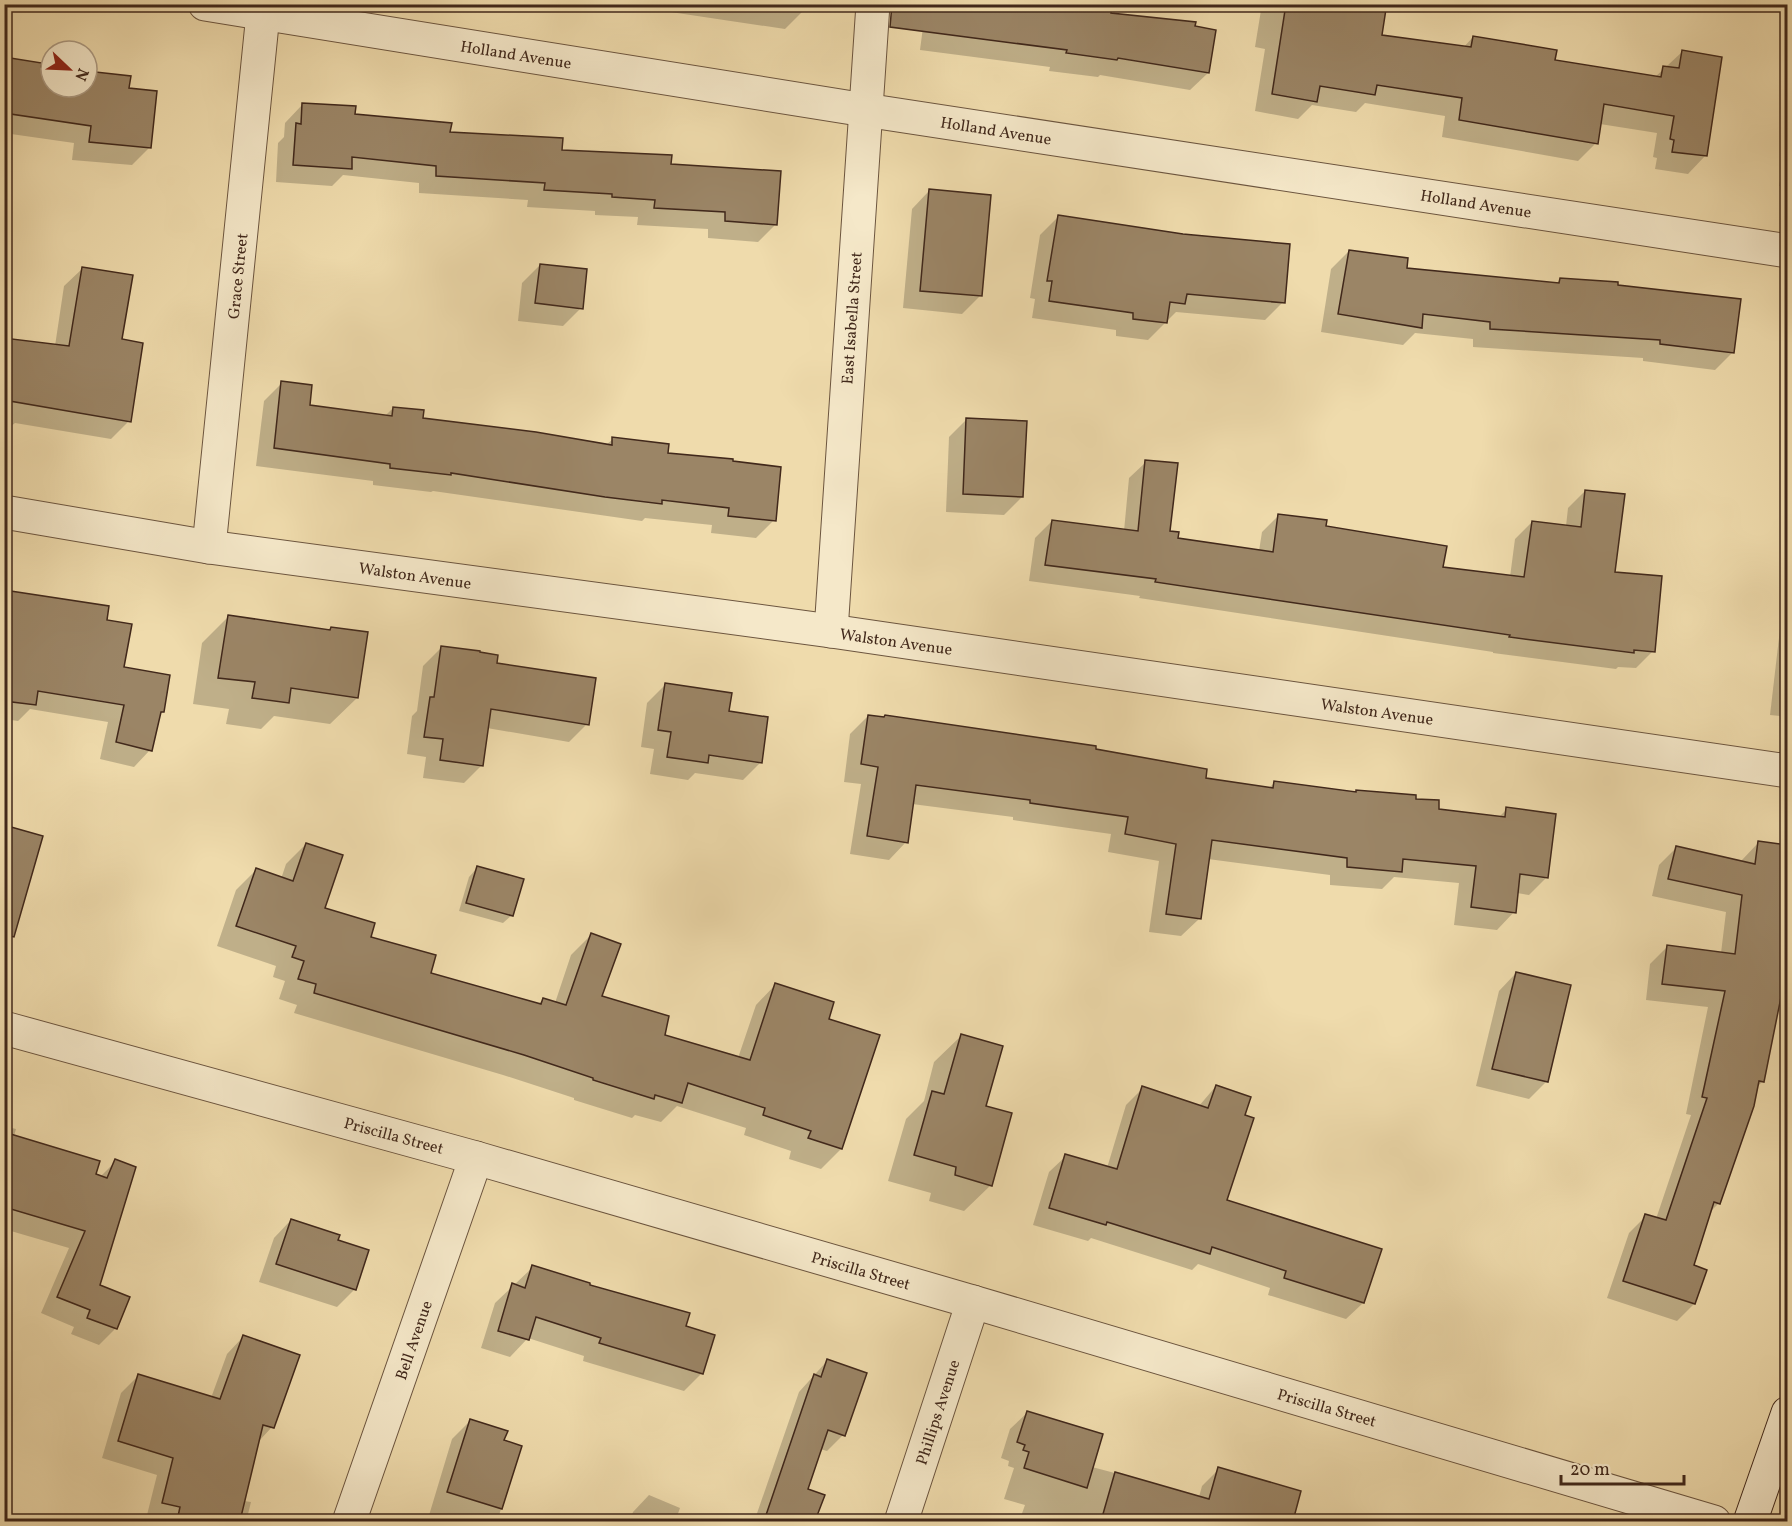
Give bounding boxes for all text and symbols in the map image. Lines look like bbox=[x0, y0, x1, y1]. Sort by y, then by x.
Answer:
street label: Holland Avenue bbox=[459, 36, 573, 76]
north arrow bbox=[39, 39, 99, 99]
text: N bbox=[68, 64, 93, 84]
street label: Holland Avenue bbox=[939, 112, 1053, 152]
street label: Holland Avenue bbox=[1419, 185, 1533, 225]
street label: Grace Street bbox=[224, 232, 254, 320]
street label: East Isabella Street bbox=[837, 251, 869, 385]
street label: Walston Avenue bbox=[357, 558, 472, 596]
street label: Walston Avenue bbox=[838, 624, 953, 662]
street label: Walston Avenue bbox=[1319, 694, 1434, 732]
street label: Priscilla Street bbox=[341, 1113, 446, 1161]
street label: Priscilla Street bbox=[808, 1247, 913, 1297]
street label: Bell Avenue bbox=[391, 1298, 439, 1383]
street label: Phillips Avenue bbox=[912, 1357, 966, 1468]
street label: Priscilla Street bbox=[1274, 1384, 1379, 1434]
scale bar bbox=[1561, 1448, 1684, 1486]
text: 20 m bbox=[1570, 1458, 1610, 1483]

